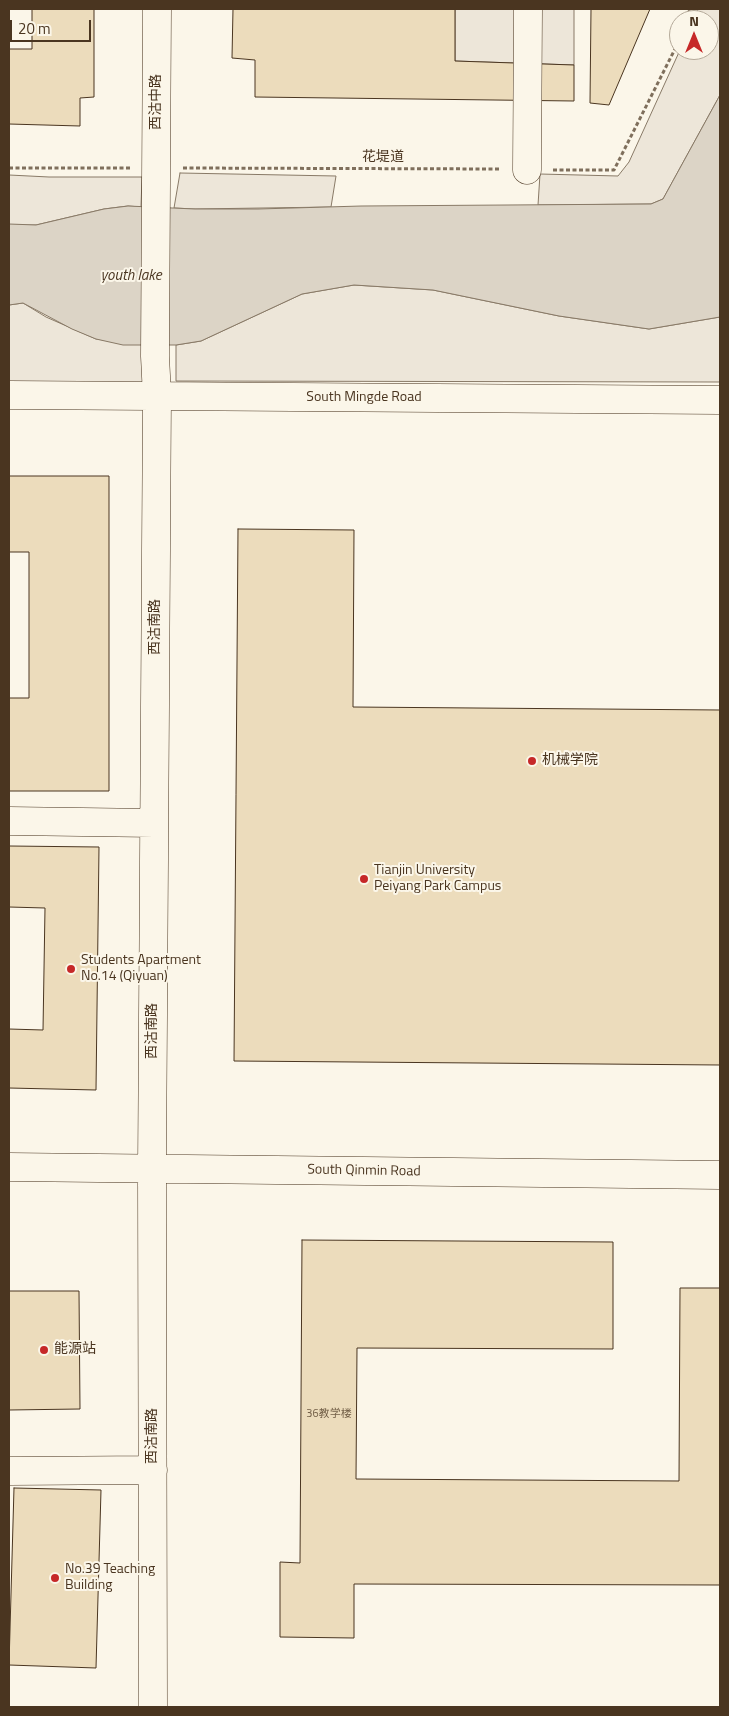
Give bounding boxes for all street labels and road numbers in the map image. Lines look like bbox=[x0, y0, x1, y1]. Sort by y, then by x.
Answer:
street label: 西沽中路 bbox=[149, 74, 165, 130]
street label: 花堤道 bbox=[362, 150, 404, 166]
street label: South Mingde Road bbox=[306, 390, 422, 406]
street label: 西沽南路 bbox=[148, 599, 164, 655]
street label: 西沽南路 bbox=[145, 1003, 161, 1059]
street label: South Qinmin Road bbox=[307, 1162, 421, 1180]
street label: 西沽南路 bbox=[145, 1408, 161, 1464]

